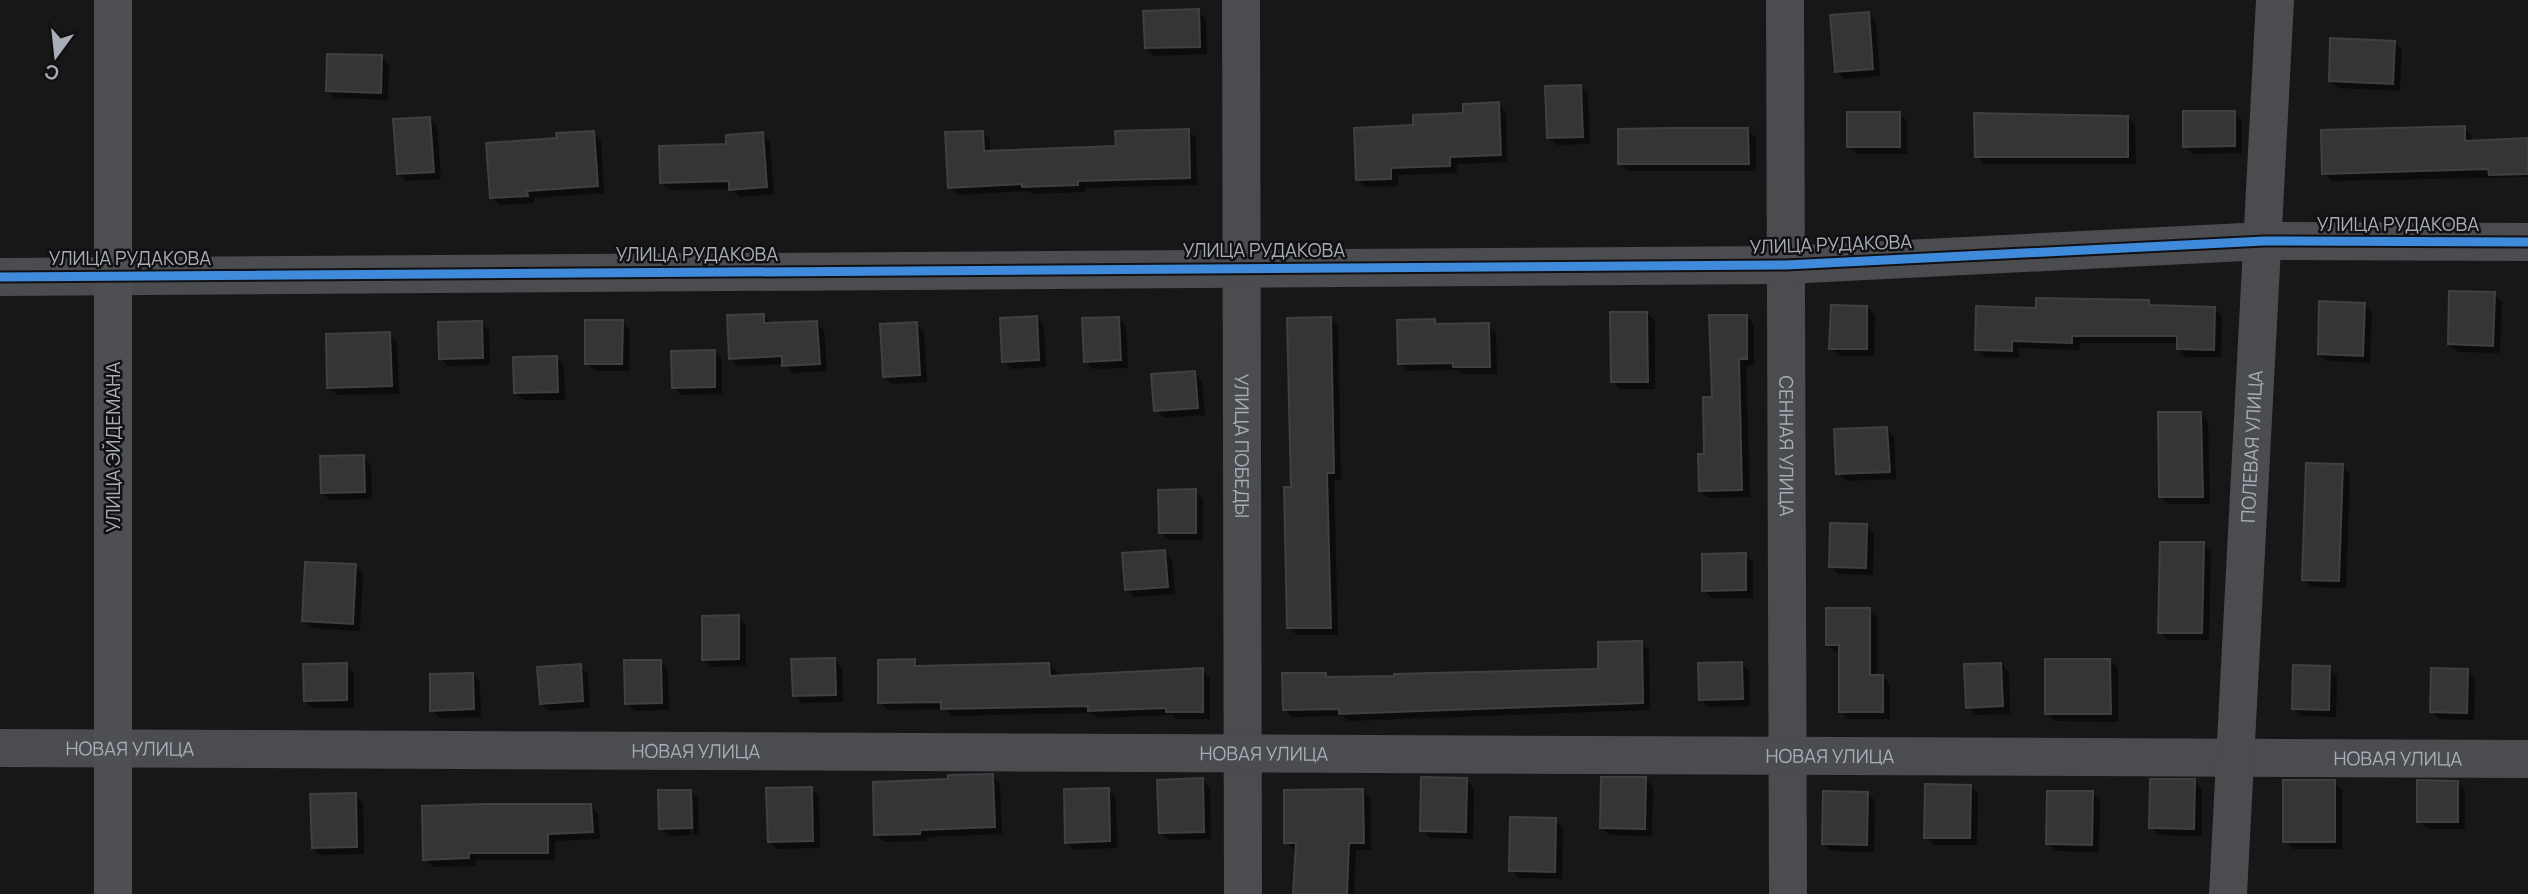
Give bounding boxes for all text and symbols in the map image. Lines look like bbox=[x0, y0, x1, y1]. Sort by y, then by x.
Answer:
north arrow bbox=[21, 21, 91, 91]
text: С bbox=[41, 58, 62, 87]
street label: УЛИЦА РУДАКОВА bbox=[2317, 211, 2479, 237]
street label: УЛИЦА РУДАКОВА bbox=[1749, 228, 1913, 260]
street label: УЛИЦА РУДАКОВА bbox=[1183, 237, 1345, 263]
street label: УЛИЦА РУДАКОВА bbox=[616, 241, 778, 267]
street label: УЛИЦА РУДАКОВА bbox=[49, 245, 211, 271]
street label: УЛИЦА ЭЙДЕМАНА bbox=[100, 362, 126, 532]
street label: ПОЛЕВАЯ УЛИЦА bbox=[2235, 370, 2269, 524]
street label: УЛИЦА ПОБЕДЫ bbox=[1229, 374, 1255, 518]
street label: СЕННАЯ УЛИЦА bbox=[1773, 376, 1800, 516]
street label: НОВАЯ УЛИЦА bbox=[66, 735, 194, 762]
street label: НОВАЯ УЛИЦА bbox=[632, 738, 760, 764]
street label: НОВАЯ УЛИЦА bbox=[1200, 740, 1328, 767]
street label: НОВАЯ УЛИЦА bbox=[1766, 743, 1894, 769]
street label: НОВАЯ УЛИЦА bbox=[2334, 745, 2462, 772]

